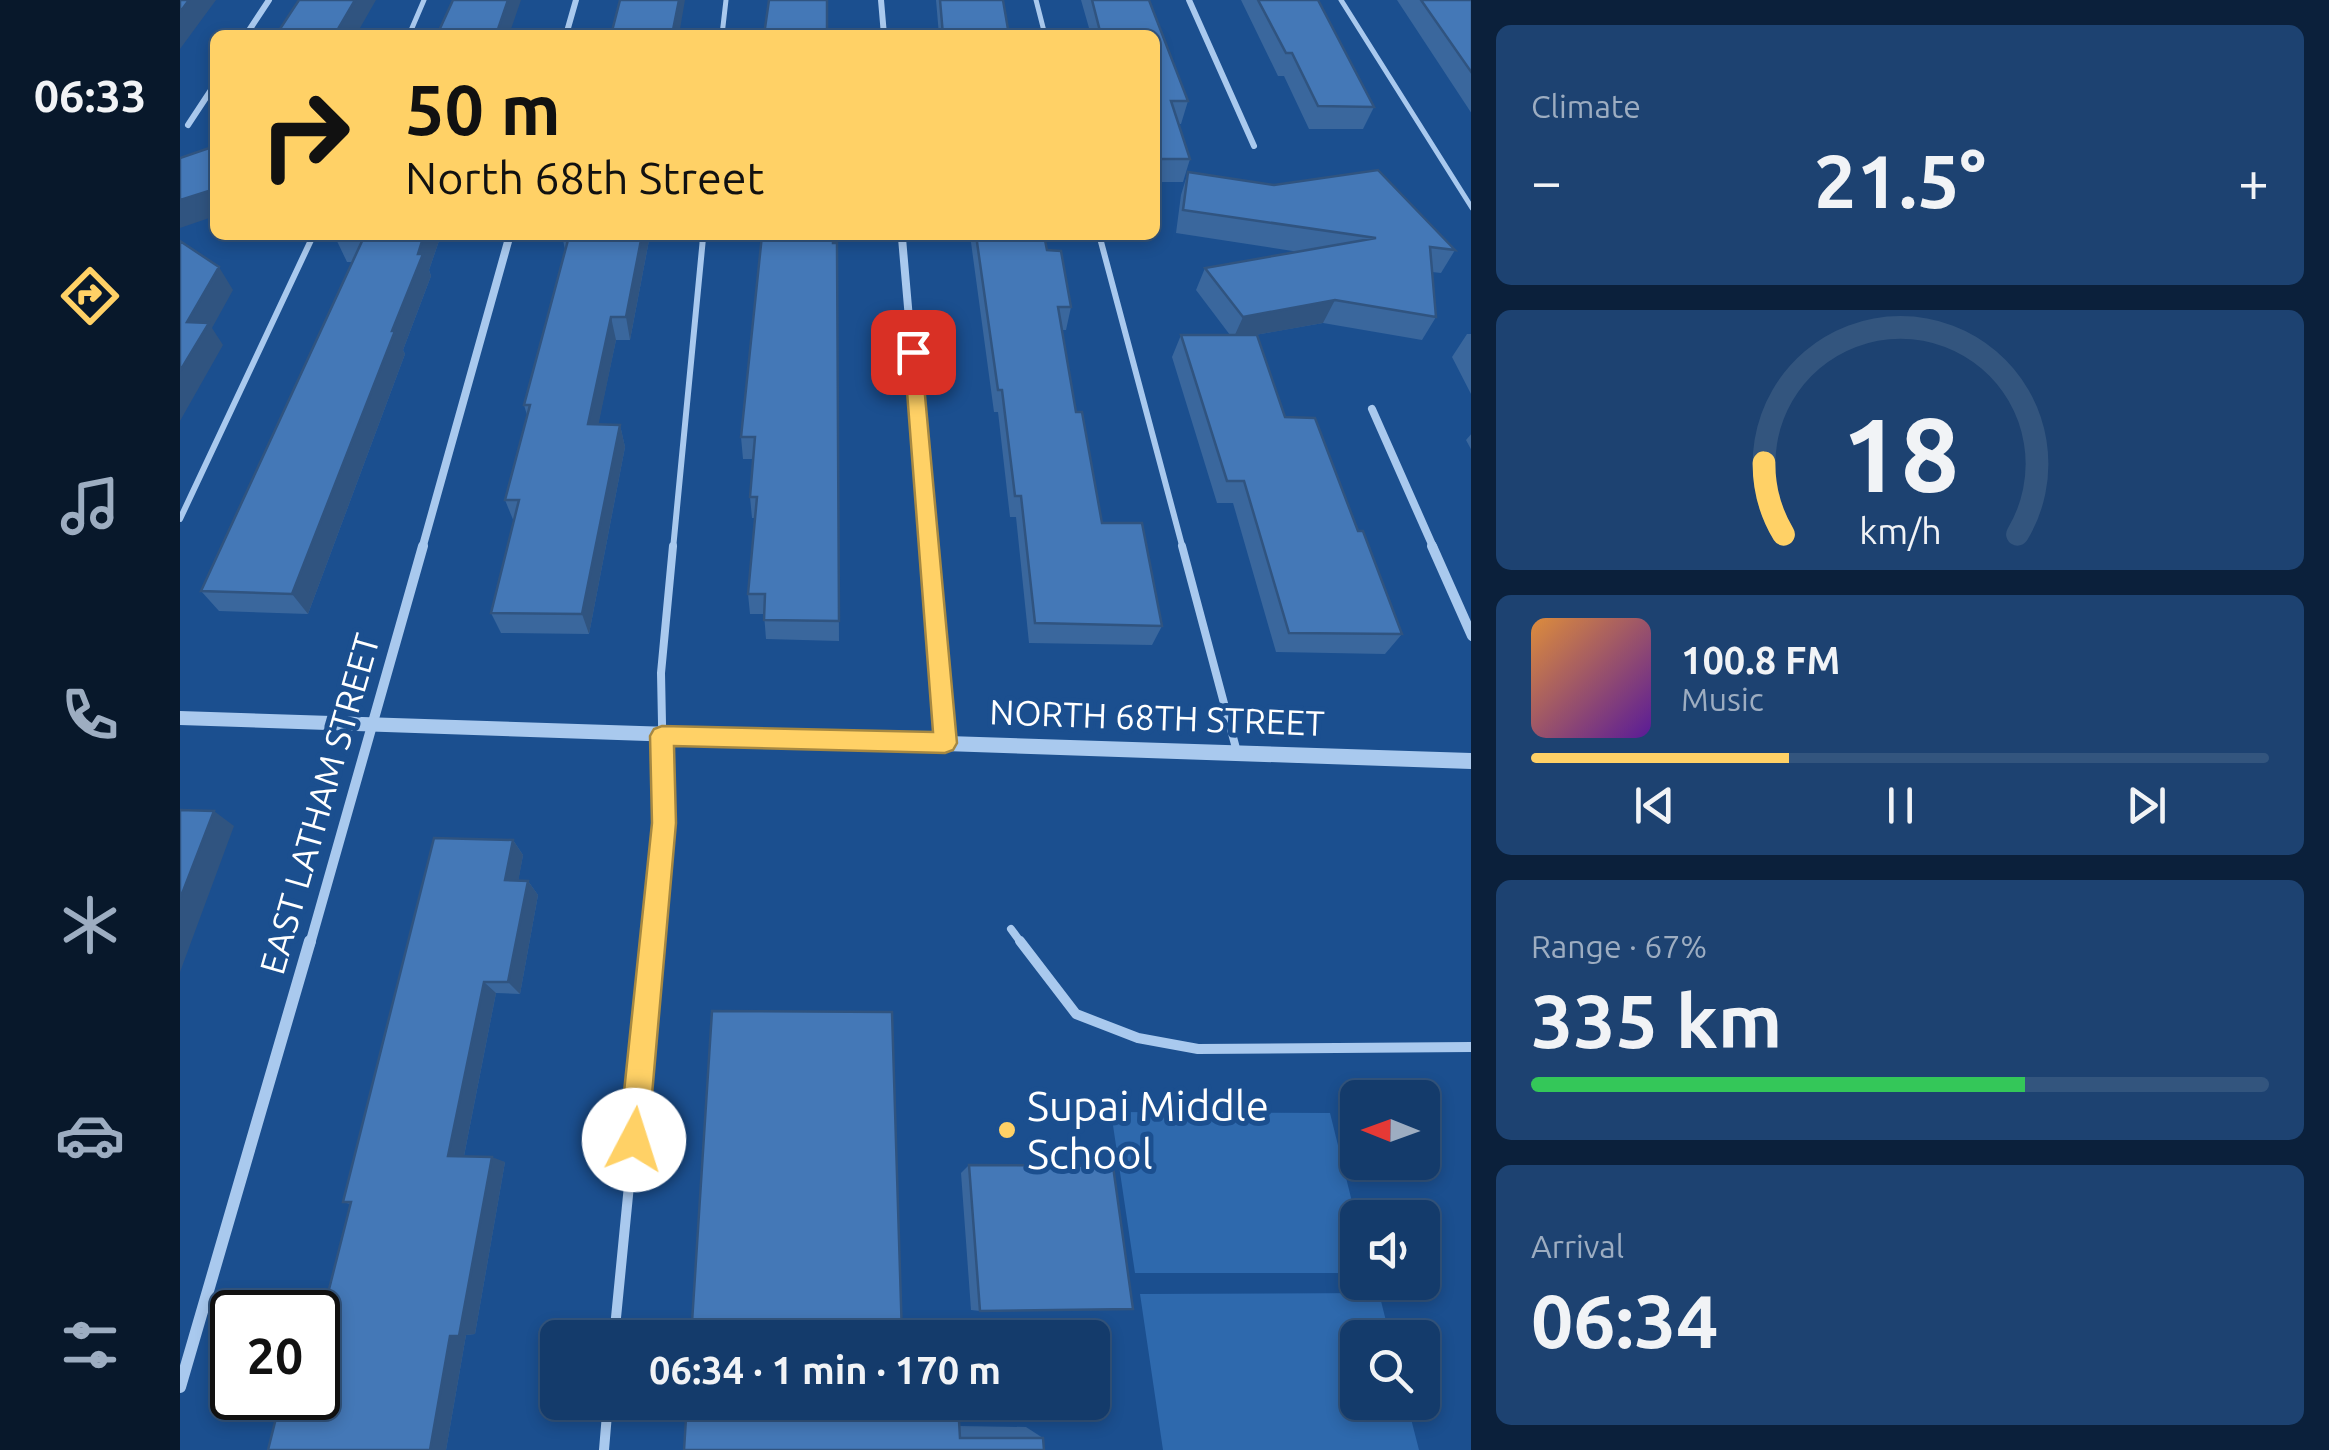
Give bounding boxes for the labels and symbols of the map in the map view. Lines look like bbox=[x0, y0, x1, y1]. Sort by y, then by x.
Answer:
pin bbox=[871, 310, 956, 395]
street label: EAST LATHAM STREET bbox=[251, 629, 387, 979]
street label: NORTH 68TH STREET bbox=[989, 691, 1325, 743]
north arrow bbox=[1340, 1080, 1440, 1180]
place label: Supai Middle School bbox=[1027, 1082, 1269, 1177]
position arrow bbox=[582, 1088, 686, 1192]
marker: Supai Middle School bbox=[996, 1119, 1018, 1141]
speed limit sign: 20 bbox=[210, 1290, 340, 1420]

